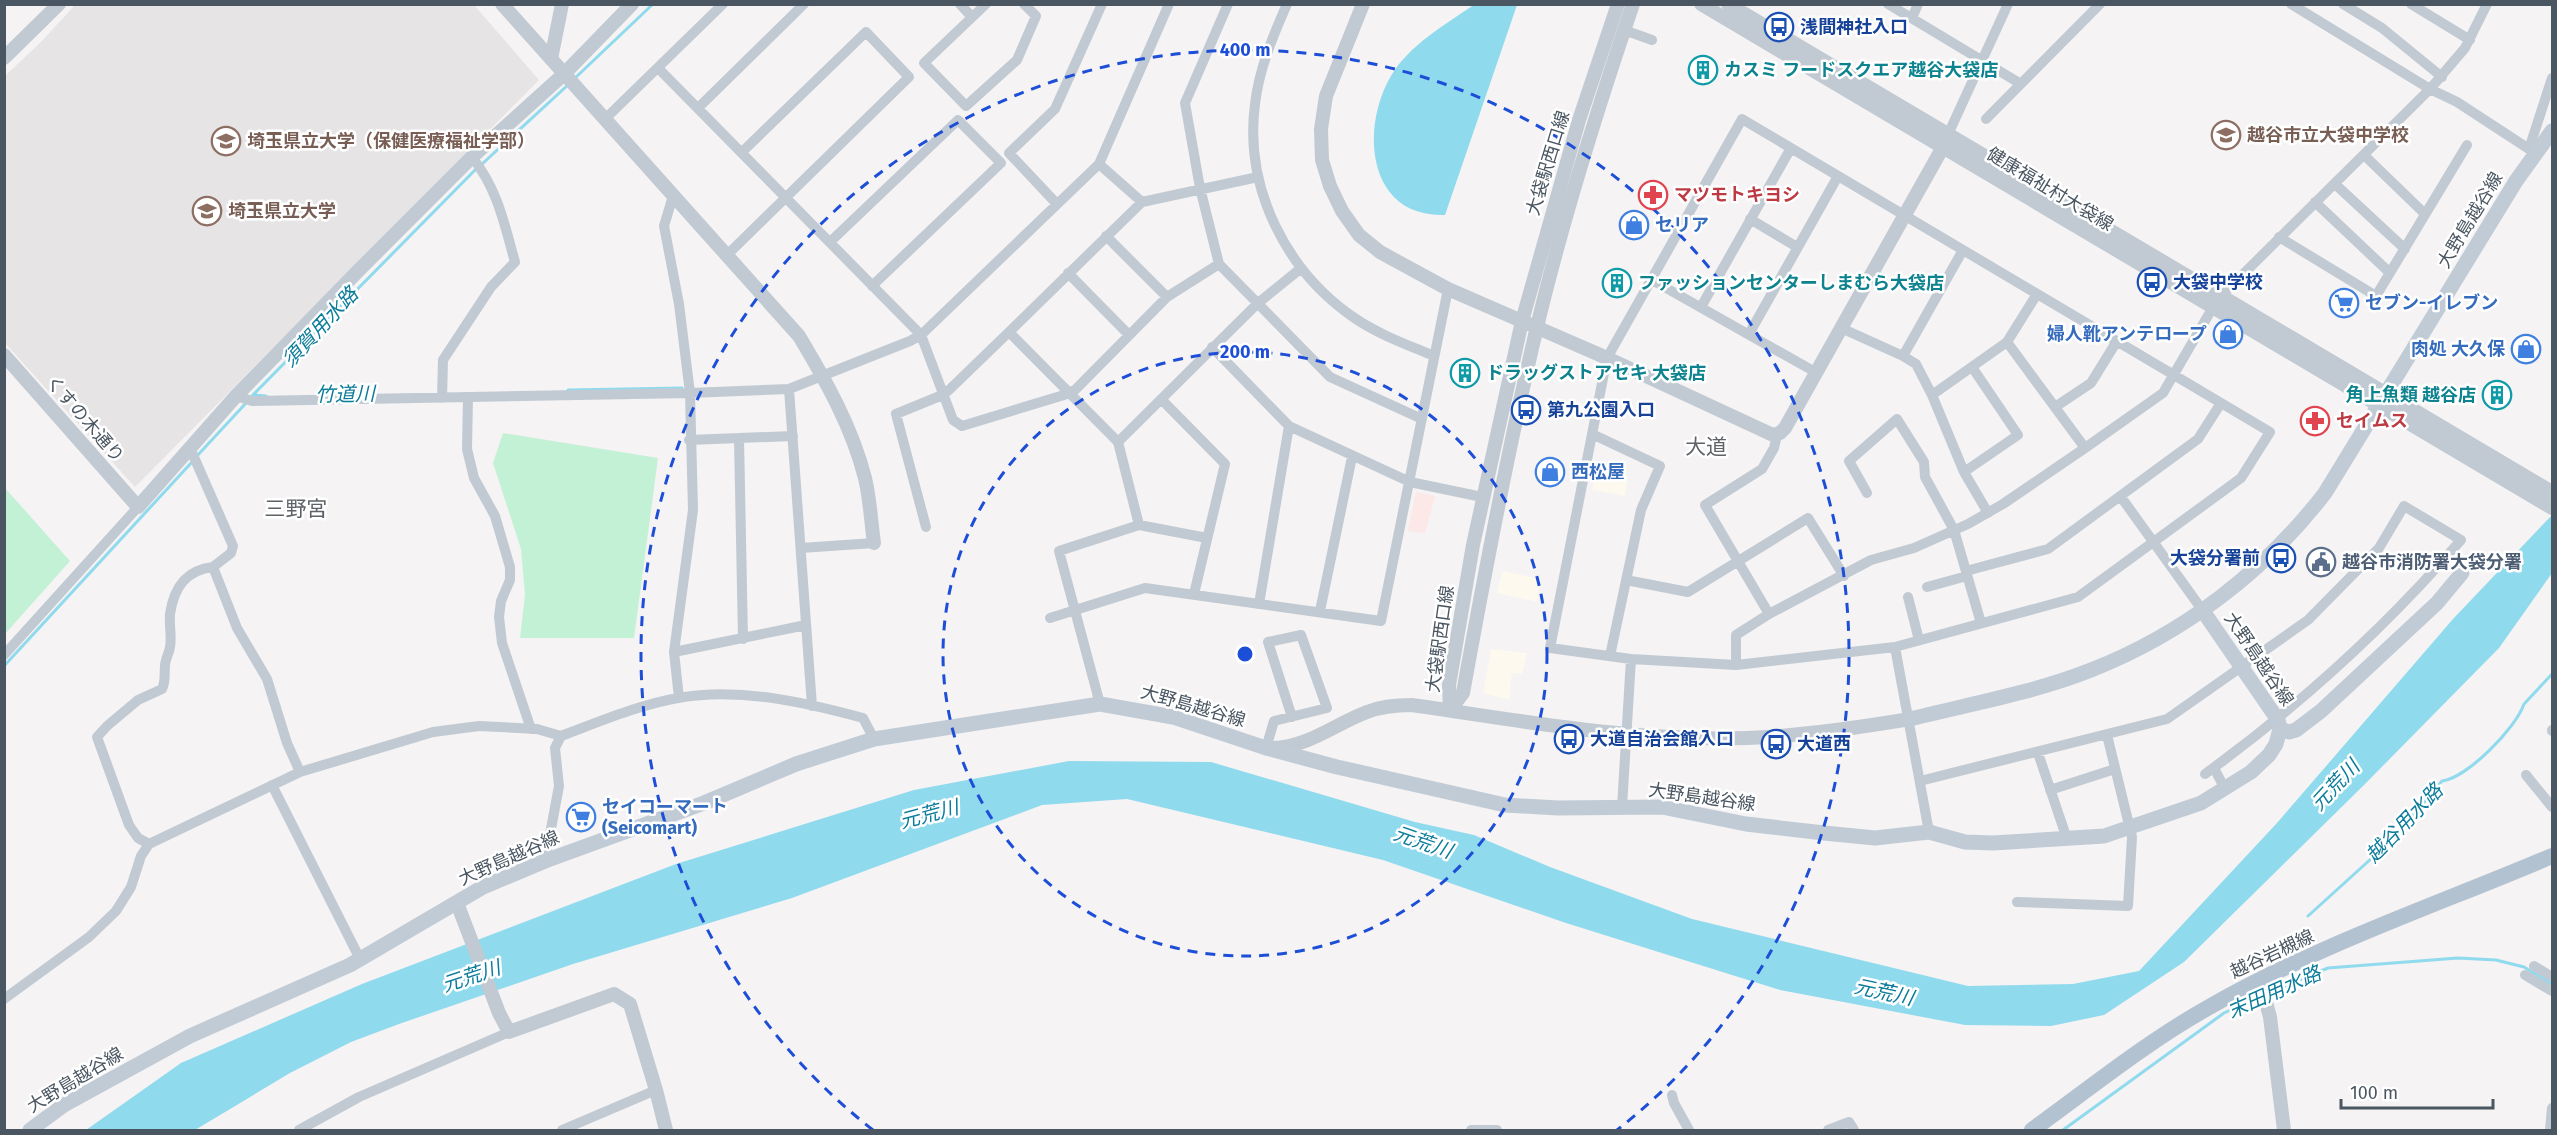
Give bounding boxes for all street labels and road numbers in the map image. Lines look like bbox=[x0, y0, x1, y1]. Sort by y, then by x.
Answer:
street label: 大袋駅西口線 bbox=[1522, 108, 1574, 218]
street label: 健康福祉村大袋線 bbox=[1983, 142, 2117, 236]
street label: 大野島越谷線 bbox=[2433, 168, 2507, 272]
street label: くすの木通り bbox=[41, 371, 129, 467]
street label: 大袋駅西口線 bbox=[1422, 584, 1458, 694]
street label: 大野島越谷線 bbox=[2220, 608, 2298, 710]
street label: 大野島越谷線 bbox=[1138, 681, 1248, 731]
street label: 大野島越谷線 bbox=[1647, 779, 1757, 815]
street label: 大野島越谷線 bbox=[455, 826, 563, 890]
street label: 越谷岩槻線 bbox=[2227, 925, 2317, 983]
street label: 大野島越谷線 bbox=[23, 1043, 127, 1117]

